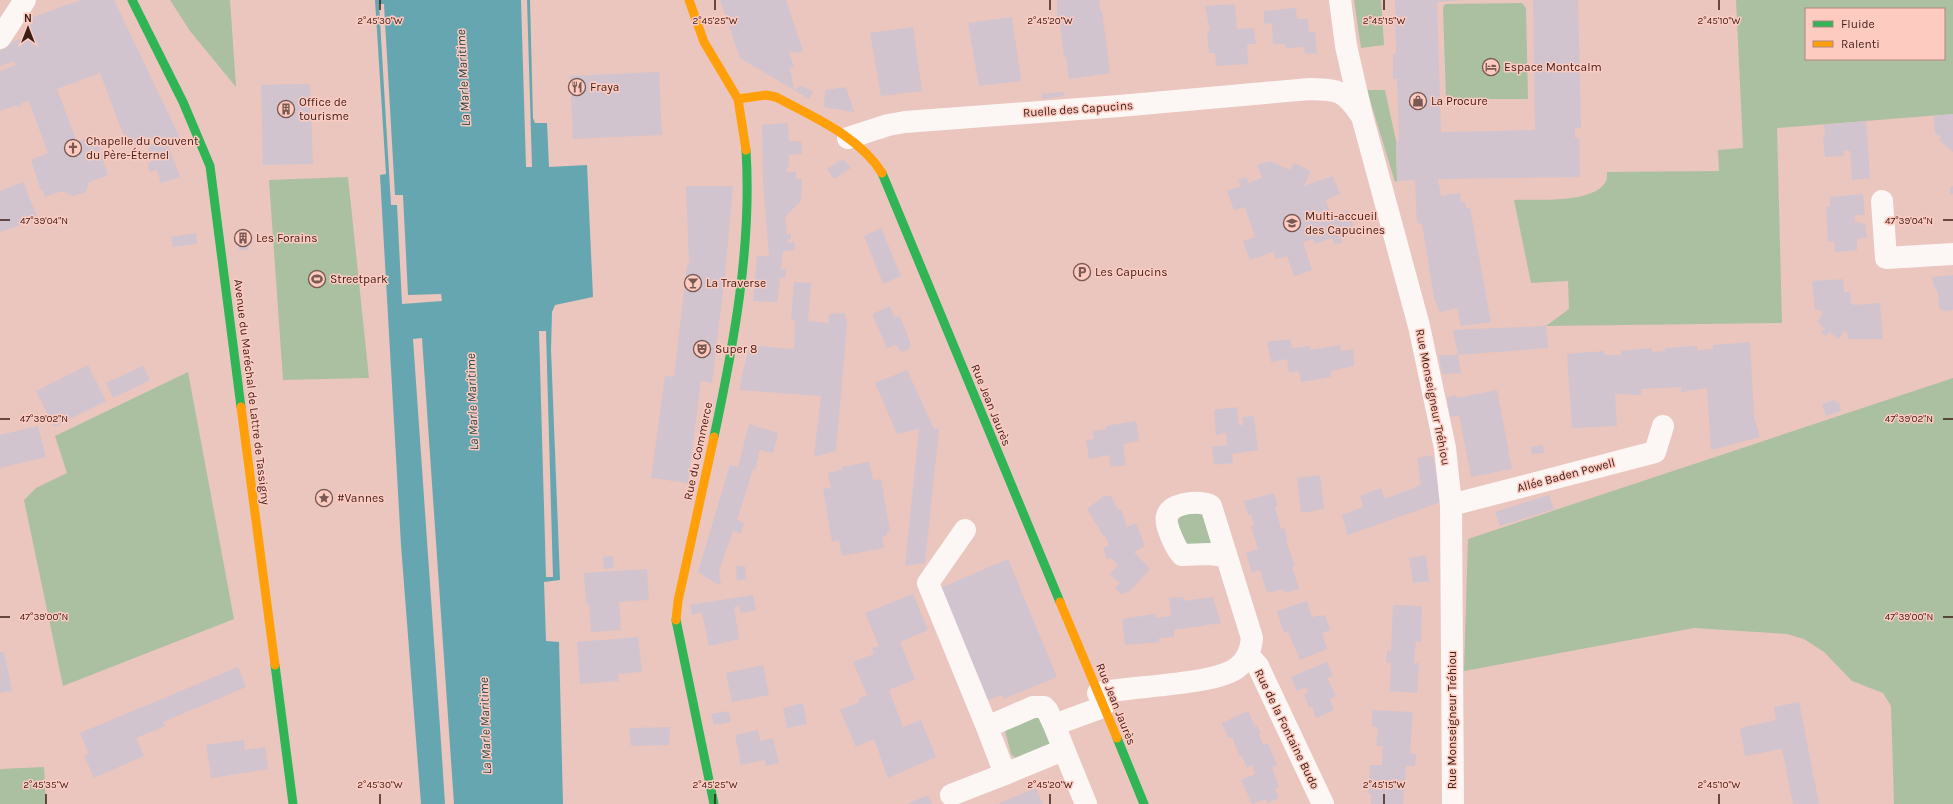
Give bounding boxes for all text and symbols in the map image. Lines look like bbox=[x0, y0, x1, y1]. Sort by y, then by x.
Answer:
north arrow bbox=[8, 8, 48, 48]
legend bbox=[1805, 8, 1945, 60]
text: N bbox=[24, 12, 32, 25]
text: 2°45'30"W bbox=[357, 15, 403, 27]
text: 2°45'25"W bbox=[692, 15, 738, 27]
text: 2°45'20"W bbox=[1027, 15, 1073, 27]
text: 2°45'15"W bbox=[1363, 15, 1405, 27]
text: 2°45'10"W bbox=[1697, 15, 1741, 27]
text: Fluide bbox=[1841, 17, 1875, 31]
water label: La Marle Maritime bbox=[453, 29, 473, 127]
text: Ralenti bbox=[1841, 37, 1880, 51]
hotel icon: Espace Montcalm bbox=[1481, 57, 1501, 77]
place label: Espace Montcalm bbox=[1504, 60, 1602, 74]
restaurant icon: Fraya bbox=[567, 77, 587, 97]
place label: Fraya bbox=[590, 80, 619, 94]
shop icon: La Procure bbox=[1408, 91, 1428, 111]
place label: La Procure bbox=[1431, 94, 1488, 108]
place label: Office de tourisme bbox=[299, 95, 349, 123]
street label: Ruelle des Capucins bbox=[1022, 98, 1134, 120]
building icon: Office de tourisme bbox=[276, 99, 296, 119]
place label: Chapelle du Couvent du Père-Éternel bbox=[86, 134, 199, 162]
church icon: Chapelle du Couvent du Père-Éternel bbox=[63, 138, 83, 158]
place label: Multi-accueil des Capucines bbox=[1305, 209, 1385, 237]
school or university icon: Multi-accueil des Capucines bbox=[1282, 213, 1302, 233]
text: 47°39'04"N bbox=[20, 215, 68, 227]
text: 47°39'04"N bbox=[1885, 215, 1933, 227]
building icon: Les Forains bbox=[233, 228, 253, 248]
place label: Les Forains bbox=[256, 231, 318, 245]
parking icon: Les Capucins bbox=[1072, 262, 1092, 282]
place label: Les Capucins bbox=[1095, 265, 1168, 279]
sports icon: Streetpark bbox=[307, 269, 327, 289]
place label: Streetpark bbox=[330, 272, 388, 286]
bar icon: La Traverse bbox=[683, 273, 703, 293]
place label: La Traverse bbox=[706, 276, 766, 290]
street label: Avenue du Maréchal de Lattre de Tassigny bbox=[231, 278, 273, 506]
street label: Rue Monseigneur Tréhiou bbox=[1413, 328, 1453, 466]
theatre icon: Super 8 bbox=[692, 339, 712, 359]
place label: Super 8 bbox=[715, 342, 757, 356]
water label: La Marle Maritime bbox=[463, 353, 481, 451]
street label: Rue Jean Jaurès bbox=[968, 362, 1014, 448]
street label: Rue du Commerce bbox=[681, 401, 715, 501]
text: 47°39'02"N bbox=[20, 413, 68, 425]
text: 47°39'02"N bbox=[1885, 413, 1933, 425]
street label: Allée Baden Powell bbox=[1515, 455, 1617, 495]
place icon: #Vannes bbox=[314, 488, 334, 508]
place label: #Vannes bbox=[337, 491, 384, 505]
text: 47°39'00"N bbox=[20, 611, 68, 623]
text: 47°39'00"N bbox=[1885, 611, 1933, 623]
street label: Rue Monseigneur Tréhiou bbox=[1445, 651, 1459, 789]
street label: Rue Jean Jaurès bbox=[1093, 661, 1139, 747]
street label: Rue de la Fontaine Budo bbox=[1252, 667, 1322, 791]
water label: La Marle Maritime bbox=[476, 677, 494, 775]
text: 2°45'35"W bbox=[23, 779, 69, 791]
text: 2°45'30"W bbox=[357, 779, 403, 791]
text: 2°45'25"W bbox=[692, 779, 738, 791]
text: 2°45'20"W bbox=[1027, 779, 1073, 791]
text: 2°45'15"W bbox=[1363, 779, 1405, 791]
text: 2°45'10"W bbox=[1697, 779, 1741, 791]

